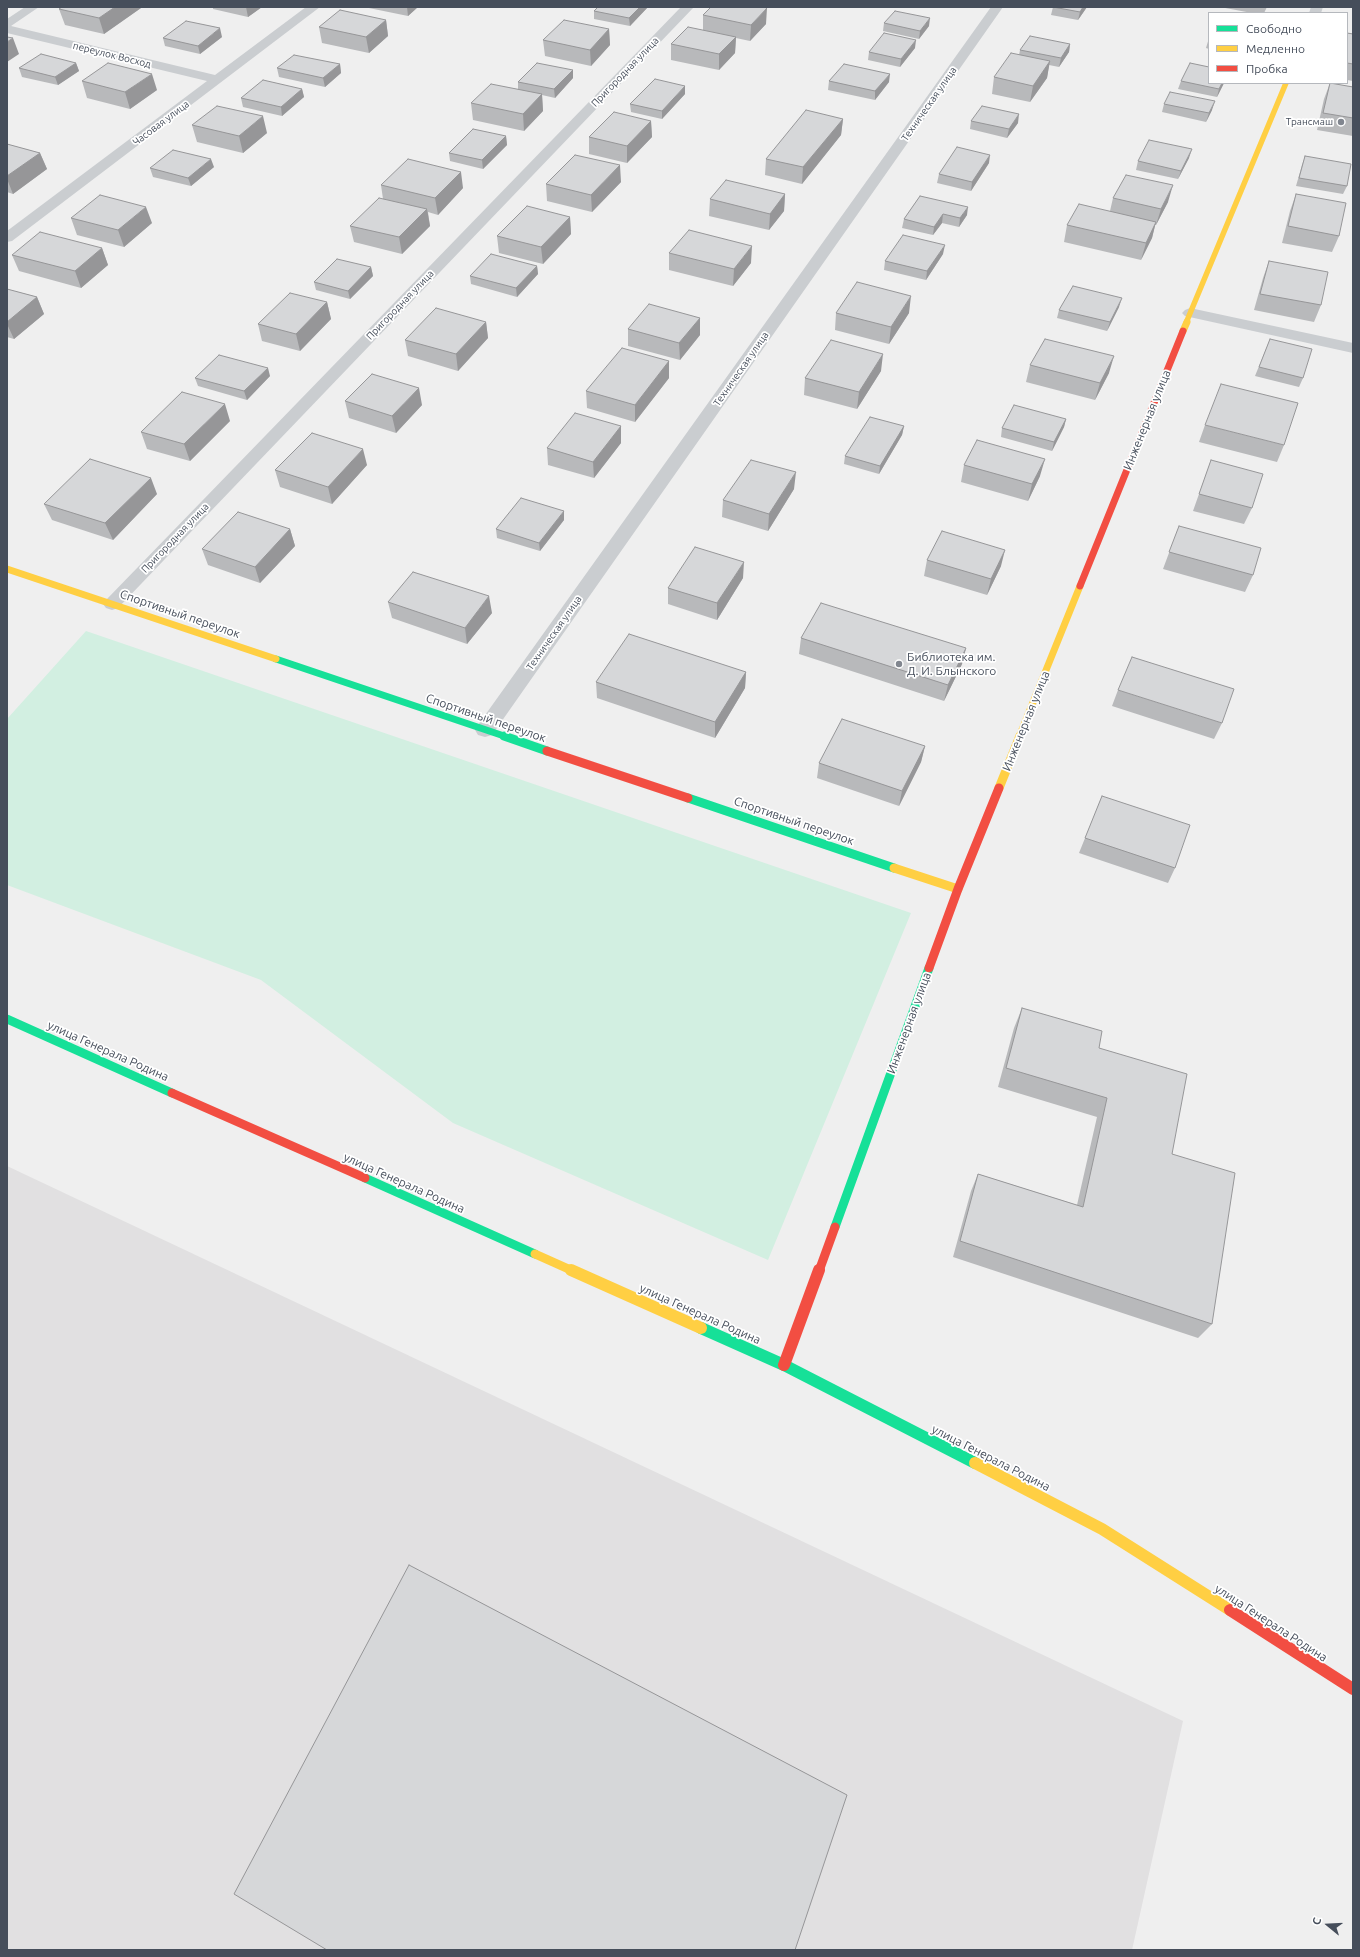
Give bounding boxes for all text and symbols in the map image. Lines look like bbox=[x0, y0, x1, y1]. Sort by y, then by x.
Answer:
legend bbox=[1208, 12, 1348, 84]
text: Свободно bbox=[1246, 22, 1302, 35]
street label: Пригородная улица bbox=[589, 35, 661, 109]
street label: переулок Восход bbox=[72, 39, 152, 71]
text: Медленно bbox=[1246, 42, 1305, 55]
text: Пробка bbox=[1246, 62, 1288, 75]
street label: Техническая улица bbox=[899, 64, 959, 144]
street label: Часовая улица bbox=[130, 98, 192, 148]
place label: Трансмаш bbox=[1286, 116, 1333, 128]
marker: Трансмаш bbox=[1336, 117, 1346, 127]
street label: Пригородная улица bbox=[364, 268, 436, 342]
street label: Техническая улица bbox=[711, 329, 771, 409]
street label: Инженерная улица bbox=[1120, 368, 1174, 472]
street label: Пригородная улица bbox=[139, 501, 211, 575]
street label: Спортивный переулок bbox=[118, 587, 242, 641]
street label: Техническая улица bbox=[524, 593, 584, 673]
place label: Библиотека им. Д. И. Блынского bbox=[907, 650, 996, 678]
marker: Библиотека им. Д. И. Блынского bbox=[894, 659, 904, 669]
street label: Инженерная улица bbox=[999, 669, 1053, 773]
street label: Спортивный переулок bbox=[424, 691, 548, 745]
street label: Спортивный переулок bbox=[732, 794, 856, 848]
street label: Инженерная улица bbox=[884, 970, 934, 1076]
street label: улица Генерала Родина bbox=[45, 1018, 171, 1084]
street label: улица Генерала Родина bbox=[341, 1150, 467, 1216]
street label: улица Генерала Родина bbox=[637, 1281, 763, 1347]
street label: улица Генерала Родина bbox=[929, 1422, 1053, 1494]
street label: улица Генерала Родина bbox=[1212, 1581, 1330, 1665]
north arrow bbox=[1308, 1905, 1348, 1945]
text: С bbox=[1310, 1916, 1323, 1926]

